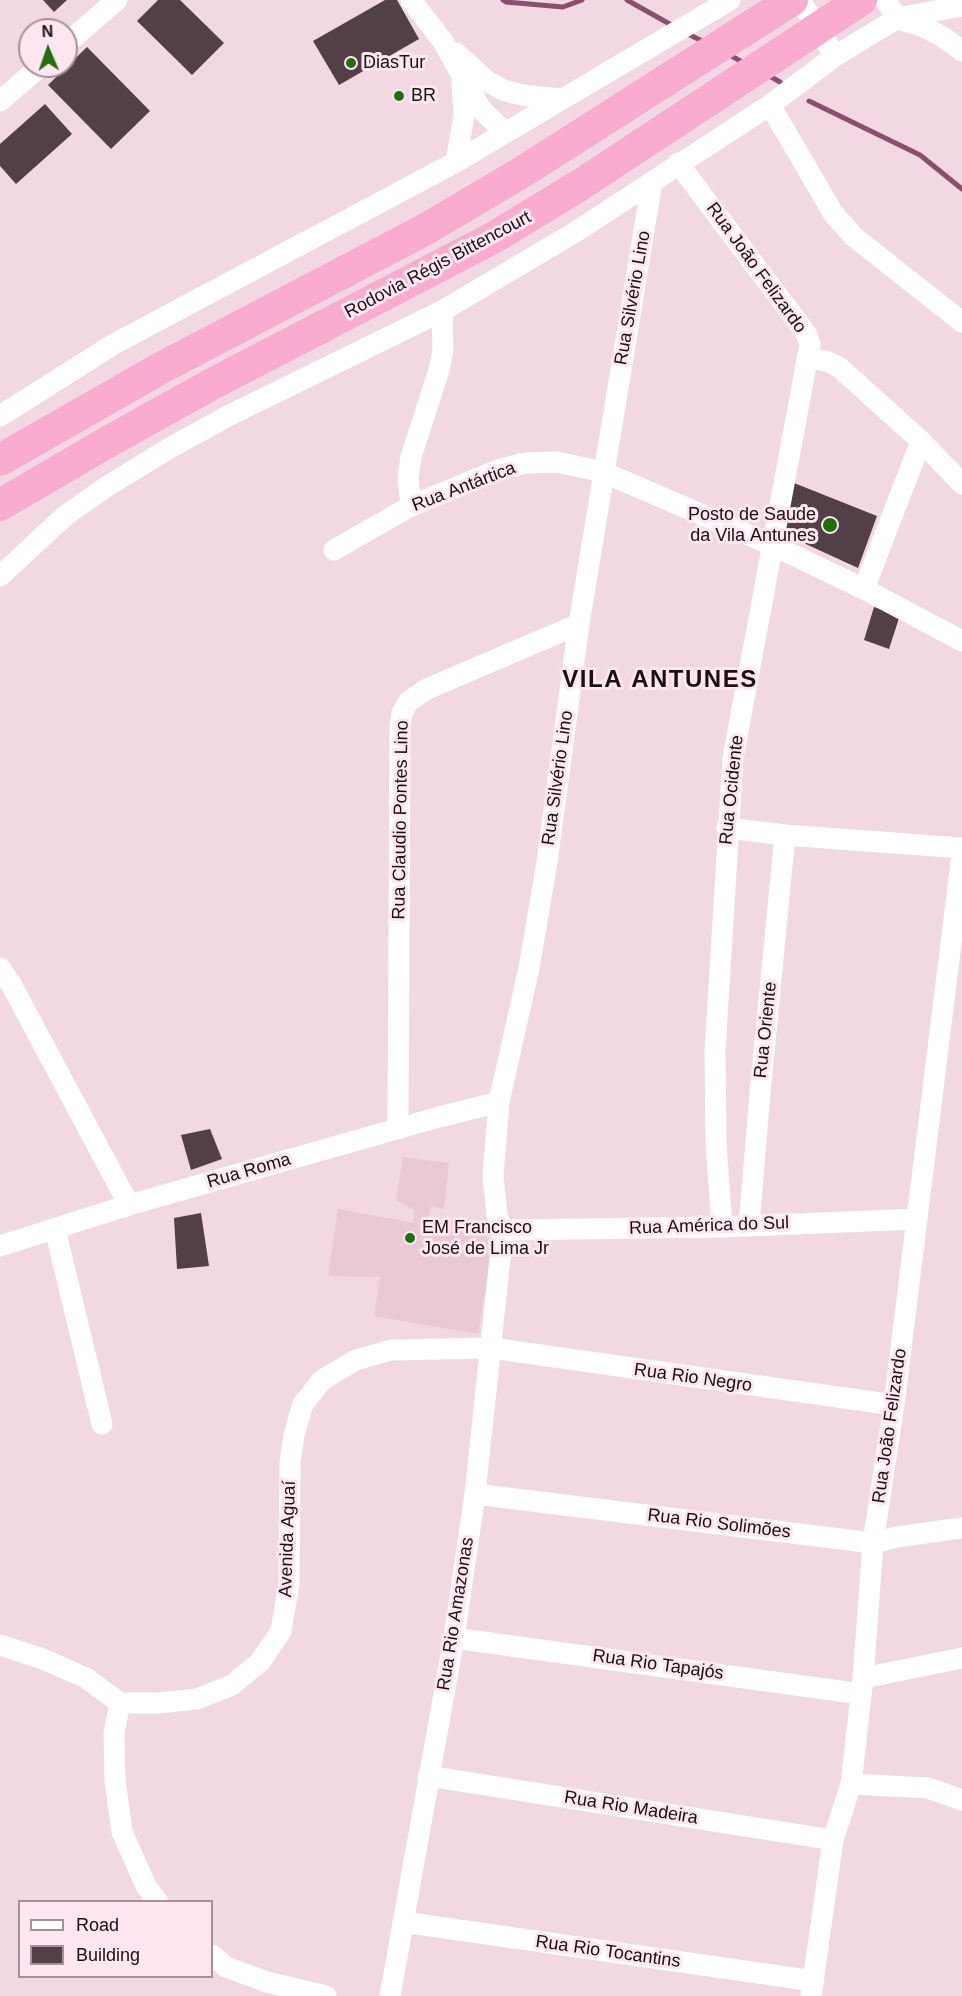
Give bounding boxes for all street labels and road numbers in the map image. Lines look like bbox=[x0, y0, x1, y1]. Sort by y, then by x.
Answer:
street label: Rua João Felizardo bbox=[701, 199, 811, 337]
street label: Rodovia Régis Bittencourt bbox=[341, 207, 535, 323]
street label: Rua Silvério Lino bbox=[611, 229, 655, 367]
street label: Rua Antártica bbox=[409, 457, 519, 517]
street label: Rua Silvério Lino bbox=[538, 709, 578, 847]
street label: Rua Claudio Pontes Lino bbox=[388, 720, 414, 920]
street label: Rua Ocidente bbox=[716, 734, 748, 846]
street label: Rua Oriente bbox=[750, 981, 782, 1079]
street label: Rua Roma bbox=[205, 1149, 293, 1193]
street label: Rua América do Sul bbox=[629, 1212, 789, 1240]
street label: Rua João Felizardo bbox=[868, 1347, 912, 1505]
street label: Rua Rio Negro bbox=[633, 1359, 753, 1397]
street label: Avenida Aguaí bbox=[275, 1480, 301, 1598]
street label: Rua Rio Solimões bbox=[646, 1505, 792, 1543]
street label: Rua Rio Amazonas bbox=[433, 1536, 479, 1692]
street label: Rua Rio Tapajós bbox=[591, 1645, 725, 1685]
street label: Rua Rio Madeira bbox=[563, 1787, 699, 1829]
street label: Rua Rio Tocantins bbox=[534, 1931, 682, 1973]

